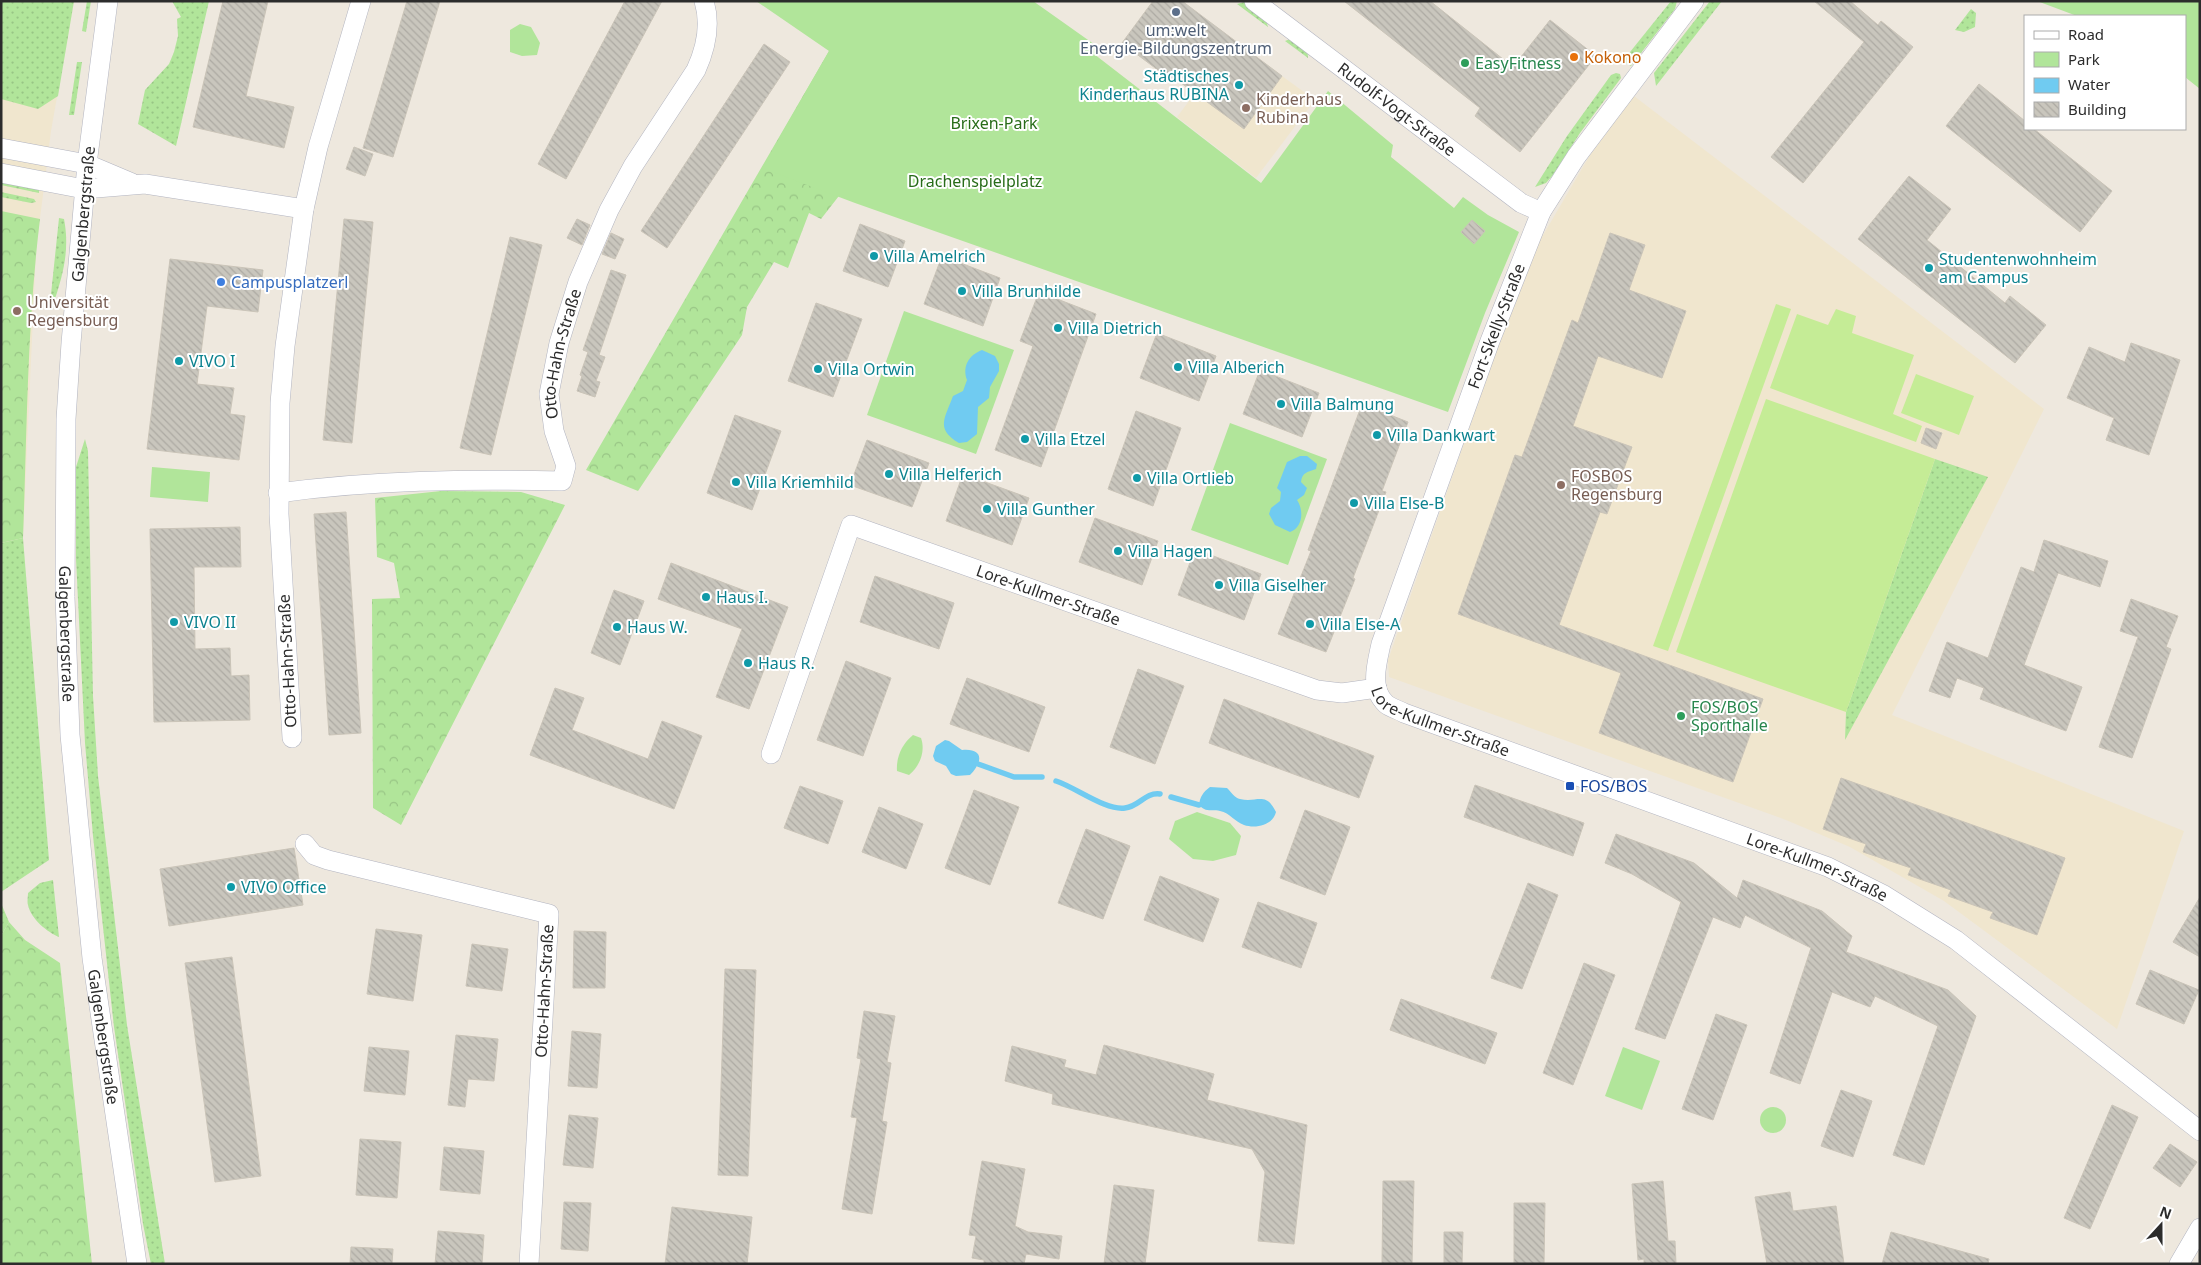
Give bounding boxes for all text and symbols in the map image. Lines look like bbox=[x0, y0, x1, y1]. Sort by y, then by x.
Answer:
marker: um:welt Energie-Bildungszentrum bbox=[1170, 6, 1182, 18]
legend bbox=[2024, 15, 2186, 130]
place label: um:welt Energie-Bildungszentrum bbox=[1080, 19, 1272, 59]
text: Road bbox=[2068, 24, 2104, 44]
place label: Kokono bbox=[1584, 46, 1641, 68]
text: Park bbox=[2068, 49, 2100, 69]
marker: Kokono bbox=[1568, 51, 1580, 63]
place label: EasyFitness bbox=[1475, 52, 1561, 74]
street label: Rudolf-Vogt-Straße bbox=[1333, 57, 1460, 161]
marker: EasyFitness bbox=[1459, 57, 1471, 69]
place label: Städtisches Kinderhaus RUBINA bbox=[1079, 65, 1230, 105]
text: Water bbox=[2068, 74, 2110, 94]
marker: Städtisches Kinderhaus RUBINA bbox=[1233, 79, 1245, 91]
place label: Kinderhaus Rubina bbox=[1256, 88, 1342, 128]
text: Building bbox=[2068, 99, 2126, 119]
marker: Kinderhaus Rubina bbox=[1240, 102, 1252, 114]
park label: Brixen-Park bbox=[950, 112, 1038, 134]
street label: Galgenbergstraße bbox=[66, 145, 100, 283]
park label: Drachenspielplatz bbox=[908, 170, 1042, 192]
place label: Villa Amelrich bbox=[884, 245, 986, 267]
place label: Studentenwohnheim am Campus bbox=[1939, 248, 2097, 288]
marker: Villa Amelrich bbox=[868, 250, 880, 262]
street label: Fort-Skelly-Straße bbox=[1462, 260, 1530, 392]
marker: Studentenwohnheim am Campus bbox=[1923, 262, 1935, 274]
place label: Campusplatzerl bbox=[231, 271, 348, 293]
marker: Campusplatzerl bbox=[215, 276, 227, 288]
place label: Villa Brunhilde bbox=[972, 280, 1081, 302]
marker: Villa Brunhilde bbox=[956, 285, 968, 297]
street label: Otto-Hahn-Straße bbox=[538, 286, 586, 420]
place label: Universität Regensburg bbox=[27, 291, 118, 331]
marker: Universität Regensburg bbox=[11, 305, 23, 317]
place label: Villa Dietrich bbox=[1068, 317, 1162, 339]
marker: Villa Dietrich bbox=[1052, 322, 1064, 334]
place label: VIVO I bbox=[189, 350, 236, 372]
marker: VIVO I bbox=[173, 355, 185, 367]
place label: Villa Alberich bbox=[1188, 356, 1285, 378]
place label: Villa Ortwin bbox=[828, 358, 915, 380]
marker: Villa Alberich bbox=[1172, 361, 1184, 373]
marker: Villa Ortwin bbox=[812, 363, 824, 375]
place label: Villa Balmung bbox=[1291, 393, 1394, 415]
marker: Villa Balmung bbox=[1275, 398, 1287, 410]
place label: Villa Dankwart bbox=[1387, 424, 1495, 446]
place label: Villa Etzel bbox=[1035, 428, 1105, 450]
marker: Villa Dankwart bbox=[1371, 429, 1383, 441]
marker: Villa Etzel bbox=[1019, 433, 1031, 445]
place label: Villa Helferich bbox=[899, 463, 1002, 485]
place label: FOSBOS Regensburg bbox=[1571, 465, 1662, 505]
place label: Villa Ortlieb bbox=[1147, 467, 1234, 489]
marker: Villa Helferich bbox=[883, 468, 895, 480]
place label: Villa Kriemhild bbox=[746, 471, 854, 493]
marker: Villa Ortlieb bbox=[1131, 472, 1143, 484]
marker: Villa Kriemhild bbox=[730, 476, 742, 488]
marker: FOSBOS Regensburg bbox=[1555, 479, 1567, 491]
place label: Villa Else-B bbox=[1364, 492, 1444, 514]
marker: Villa Else-B bbox=[1348, 497, 1360, 509]
place label: Villa Gunther bbox=[997, 498, 1095, 520]
marker: Villa Gunther bbox=[981, 503, 993, 515]
place label: Villa Hagen bbox=[1128, 540, 1213, 562]
marker: Villa Hagen bbox=[1112, 545, 1124, 557]
street label: Lore-Kullmer-Straße bbox=[973, 559, 1123, 631]
street label: Galgenbergstraße bbox=[54, 565, 80, 702]
place label: Villa Giselher bbox=[1229, 574, 1327, 596]
marker: Villa Giselher bbox=[1213, 579, 1225, 591]
place label: Haus I. bbox=[716, 586, 768, 608]
marker: Haus I. bbox=[700, 591, 712, 603]
street label: Otto-Hahn-Straße bbox=[273, 594, 301, 728]
place label: VIVO II bbox=[184, 611, 236, 633]
place label: Villa Else-A bbox=[1320, 613, 1401, 635]
marker: VIVO II bbox=[168, 616, 180, 628]
place label: Haus W. bbox=[627, 616, 688, 638]
marker: Villa Else-A bbox=[1304, 618, 1316, 630]
marker: Haus W. bbox=[611, 621, 623, 633]
place label: Haus R. bbox=[758, 652, 815, 674]
marker: Haus R. bbox=[742, 657, 754, 669]
street label: Lore-Kullmer-Straße bbox=[1366, 684, 1513, 761]
place label: FOS/BOS Sporthalle bbox=[1691, 696, 1768, 736]
marker: FOS/BOS Sporthalle bbox=[1675, 710, 1687, 722]
place label: FOS/BOS bbox=[1580, 775, 1647, 797]
marker: FOS/BOS bbox=[1564, 780, 1576, 792]
street label: Lore-Kullmer-Straße bbox=[1744, 827, 1892, 906]
place label: VIVO Office bbox=[241, 876, 326, 898]
marker: VIVO Office bbox=[225, 881, 237, 893]
street label: Otto-Hahn-Straße bbox=[530, 924, 558, 1058]
street label: Galgenbergstraße bbox=[83, 968, 124, 1106]
north arrow bbox=[2136, 1200, 2186, 1250]
text: N bbox=[2157, 1201, 2175, 1223]

